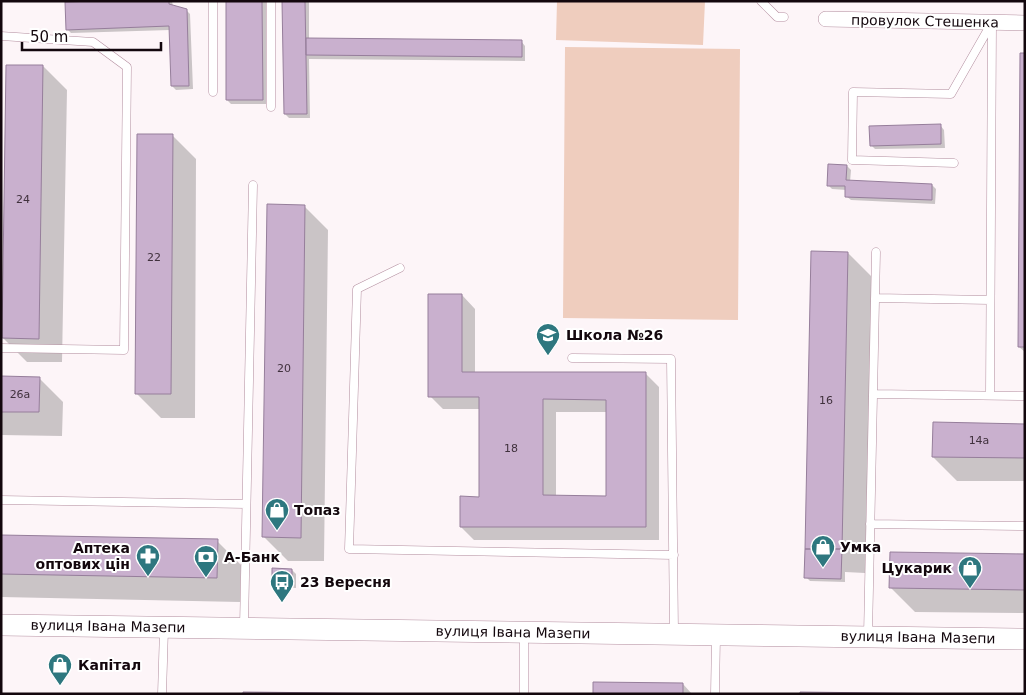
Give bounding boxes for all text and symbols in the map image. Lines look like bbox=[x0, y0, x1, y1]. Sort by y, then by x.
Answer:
street label: провулок Стешенка bbox=[851, 12, 999, 30]
scale bar bbox=[22, 20, 161, 52]
text: 50 m bbox=[30, 28, 68, 46]
house number: 24 bbox=[16, 193, 30, 206]
house number: 22 bbox=[147, 251, 161, 264]
school or university icon: Школа №26 bbox=[535, 322, 561, 356]
place label: Школа №26 bbox=[566, 327, 663, 343]
house number: 20 bbox=[277, 362, 291, 375]
house number: 26а bbox=[10, 388, 30, 401]
house number: 16 bbox=[819, 394, 833, 407]
house number: 14а bbox=[969, 434, 989, 447]
house number: 18 bbox=[504, 442, 518, 455]
shop icon: Топаз bbox=[264, 497, 290, 531]
place label: Топаз bbox=[294, 502, 340, 518]
shop icon: Умка bbox=[810, 534, 836, 568]
place label: Умка bbox=[840, 539, 881, 555]
place label: Аптека оптових цін bbox=[36, 540, 130, 572]
pharmacy icon: Аптека оптових цін bbox=[135, 543, 161, 577]
bank icon: А-Банк bbox=[193, 544, 219, 578]
place label: А-Банк bbox=[224, 549, 280, 565]
shop icon: Цукарик bbox=[957, 555, 983, 589]
place label: Цукарик bbox=[882, 560, 952, 576]
bus stop icon: 23 Вересня bbox=[269, 569, 295, 603]
place label: 23 Вересня bbox=[300, 574, 391, 590]
street label: вулиця Івана Мазепи bbox=[30, 617, 186, 635]
street label: вулиця Івана Мазепи bbox=[435, 623, 591, 641]
street label: вулиця Івана Мазепи bbox=[840, 628, 996, 646]
shop icon: Капітал bbox=[47, 652, 73, 686]
place label: Капітал bbox=[78, 657, 141, 673]

